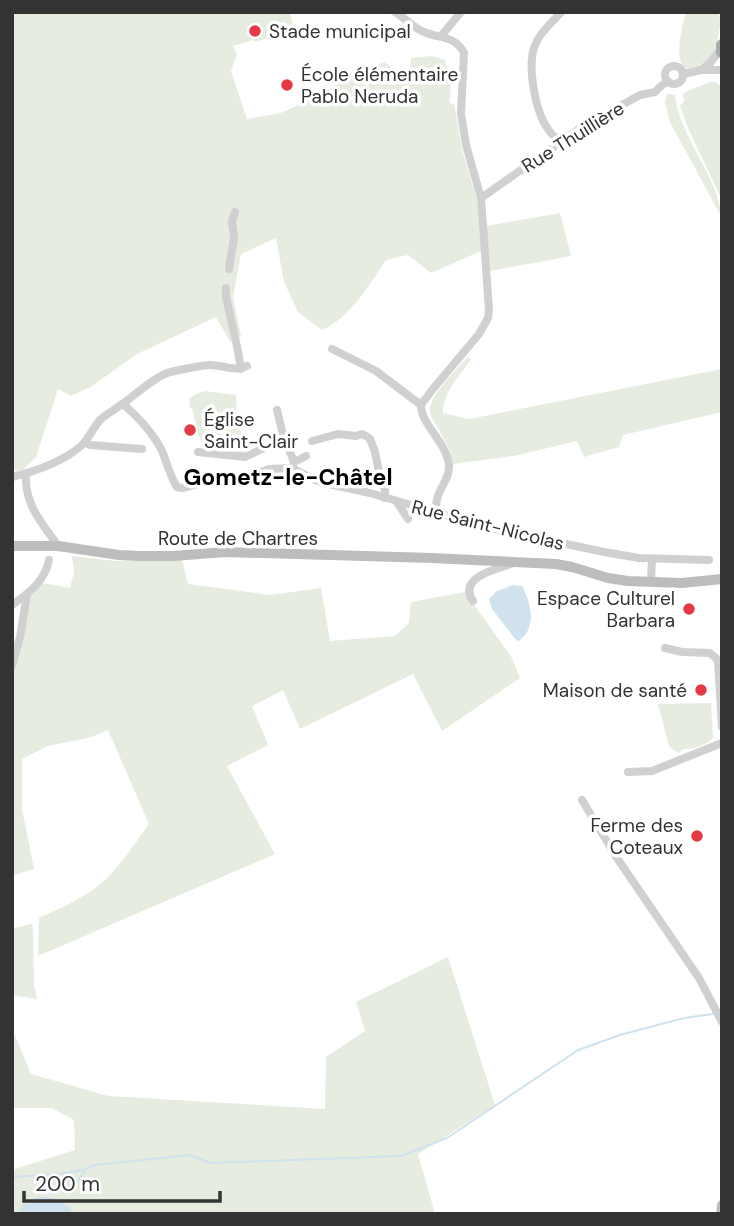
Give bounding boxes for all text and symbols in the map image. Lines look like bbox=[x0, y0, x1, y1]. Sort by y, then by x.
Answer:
place label: Stade municipal bbox=[269, 19, 411, 44]
marker: Stade municipal bbox=[247, 23, 263, 39]
place label: École élémentaire Pablo Neruda bbox=[301, 62, 458, 109]
marker: École élémentaire Pablo Neruda bbox=[279, 77, 295, 93]
street label: Rue Thuillière bbox=[517, 96, 629, 178]
place label: Église Saint-Clair bbox=[204, 407, 298, 454]
marker: Église Saint-Clair bbox=[182, 422, 198, 438]
district label: Gometz-le-Châtel bbox=[183, 462, 393, 492]
street label: Rue Saint-Nicolas bbox=[409, 494, 567, 556]
street label: Route de Chartres bbox=[158, 526, 318, 551]
place label: Espace Culturel Barbara bbox=[537, 586, 675, 633]
marker: Espace Culturel Barbara bbox=[681, 601, 697, 617]
place label: Maison de santé bbox=[543, 678, 687, 703]
marker: Maison de santé bbox=[693, 682, 709, 698]
place label: Ferme des Coteaux bbox=[590, 813, 684, 860]
marker: Ferme des Coteaux bbox=[689, 828, 705, 844]
scale bar bbox=[24, 1160, 220, 1204]
text: 200 m bbox=[35, 1170, 100, 1198]

